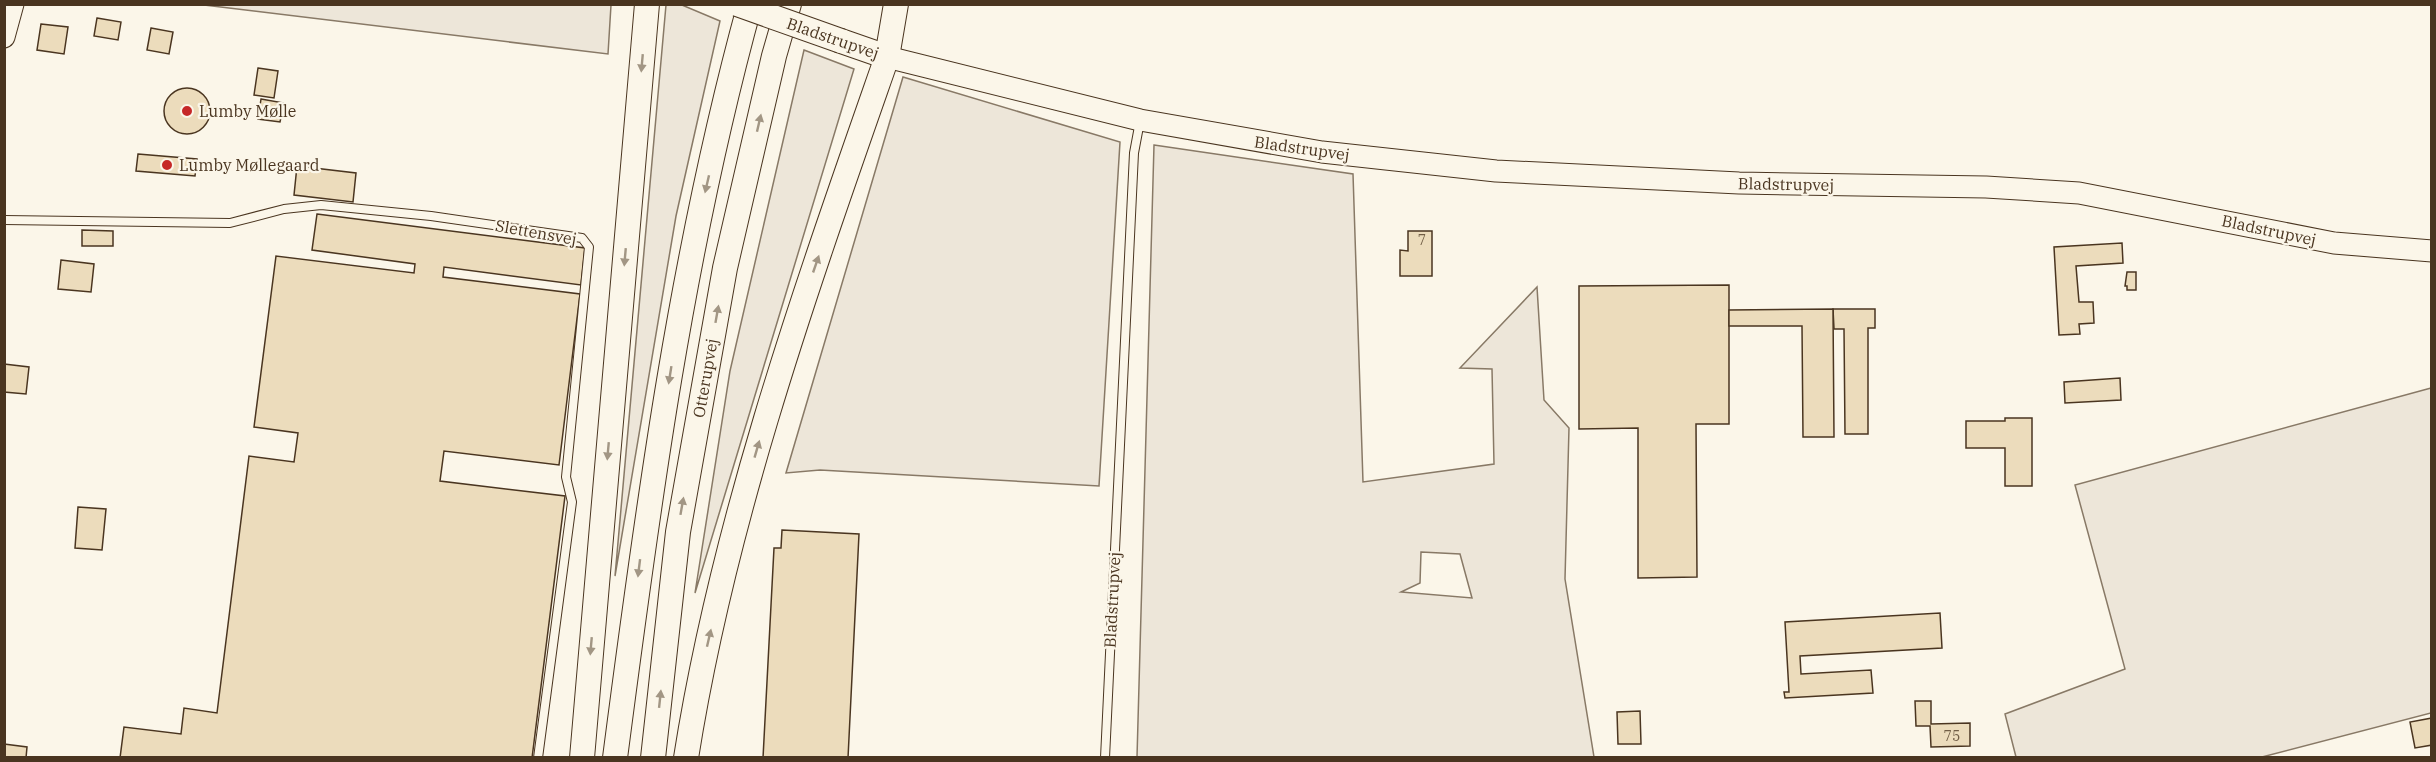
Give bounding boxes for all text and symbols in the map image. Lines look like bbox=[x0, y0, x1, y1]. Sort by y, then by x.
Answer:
street label: Bladstrupvej bbox=[784, 13, 882, 63]
one-way arrow bbox=[637, 53, 647, 72]
place label: Lumby Mølle bbox=[199, 101, 296, 121]
marker: Lumby Mølle bbox=[180, 104, 194, 118]
one-way arrow bbox=[754, 114, 764, 133]
street label: Bladstrupvej bbox=[1253, 131, 1351, 165]
place label: Lumby Møllegaard bbox=[179, 155, 320, 175]
marker: Lumby Møllegaard bbox=[160, 158, 174, 172]
street label: Bladstrupvej bbox=[1738, 173, 1834, 195]
one-way arrow bbox=[701, 174, 711, 193]
street label: Bladstrupvej bbox=[2220, 210, 2318, 250]
street label: Slettensvej bbox=[494, 215, 578, 249]
house number: 7 bbox=[1418, 231, 1426, 249]
one-way arrow bbox=[620, 248, 630, 267]
one-way arrow bbox=[812, 254, 822, 272]
one-way arrow bbox=[713, 304, 722, 323]
street label: Otterupvej bbox=[688, 337, 722, 419]
one-way arrow bbox=[665, 366, 674, 385]
one-way arrow bbox=[753, 440, 762, 458]
one-way arrow bbox=[603, 442, 613, 461]
one-way arrow bbox=[678, 496, 687, 515]
street label: Bladstrupvej bbox=[1099, 551, 1125, 649]
one-way arrow bbox=[635, 558, 644, 577]
one-way arrow bbox=[705, 628, 714, 647]
one-way arrow bbox=[586, 636, 596, 655]
one-way arrow bbox=[655, 690, 664, 709]
house number: 75 bbox=[1944, 727, 1960, 745]

